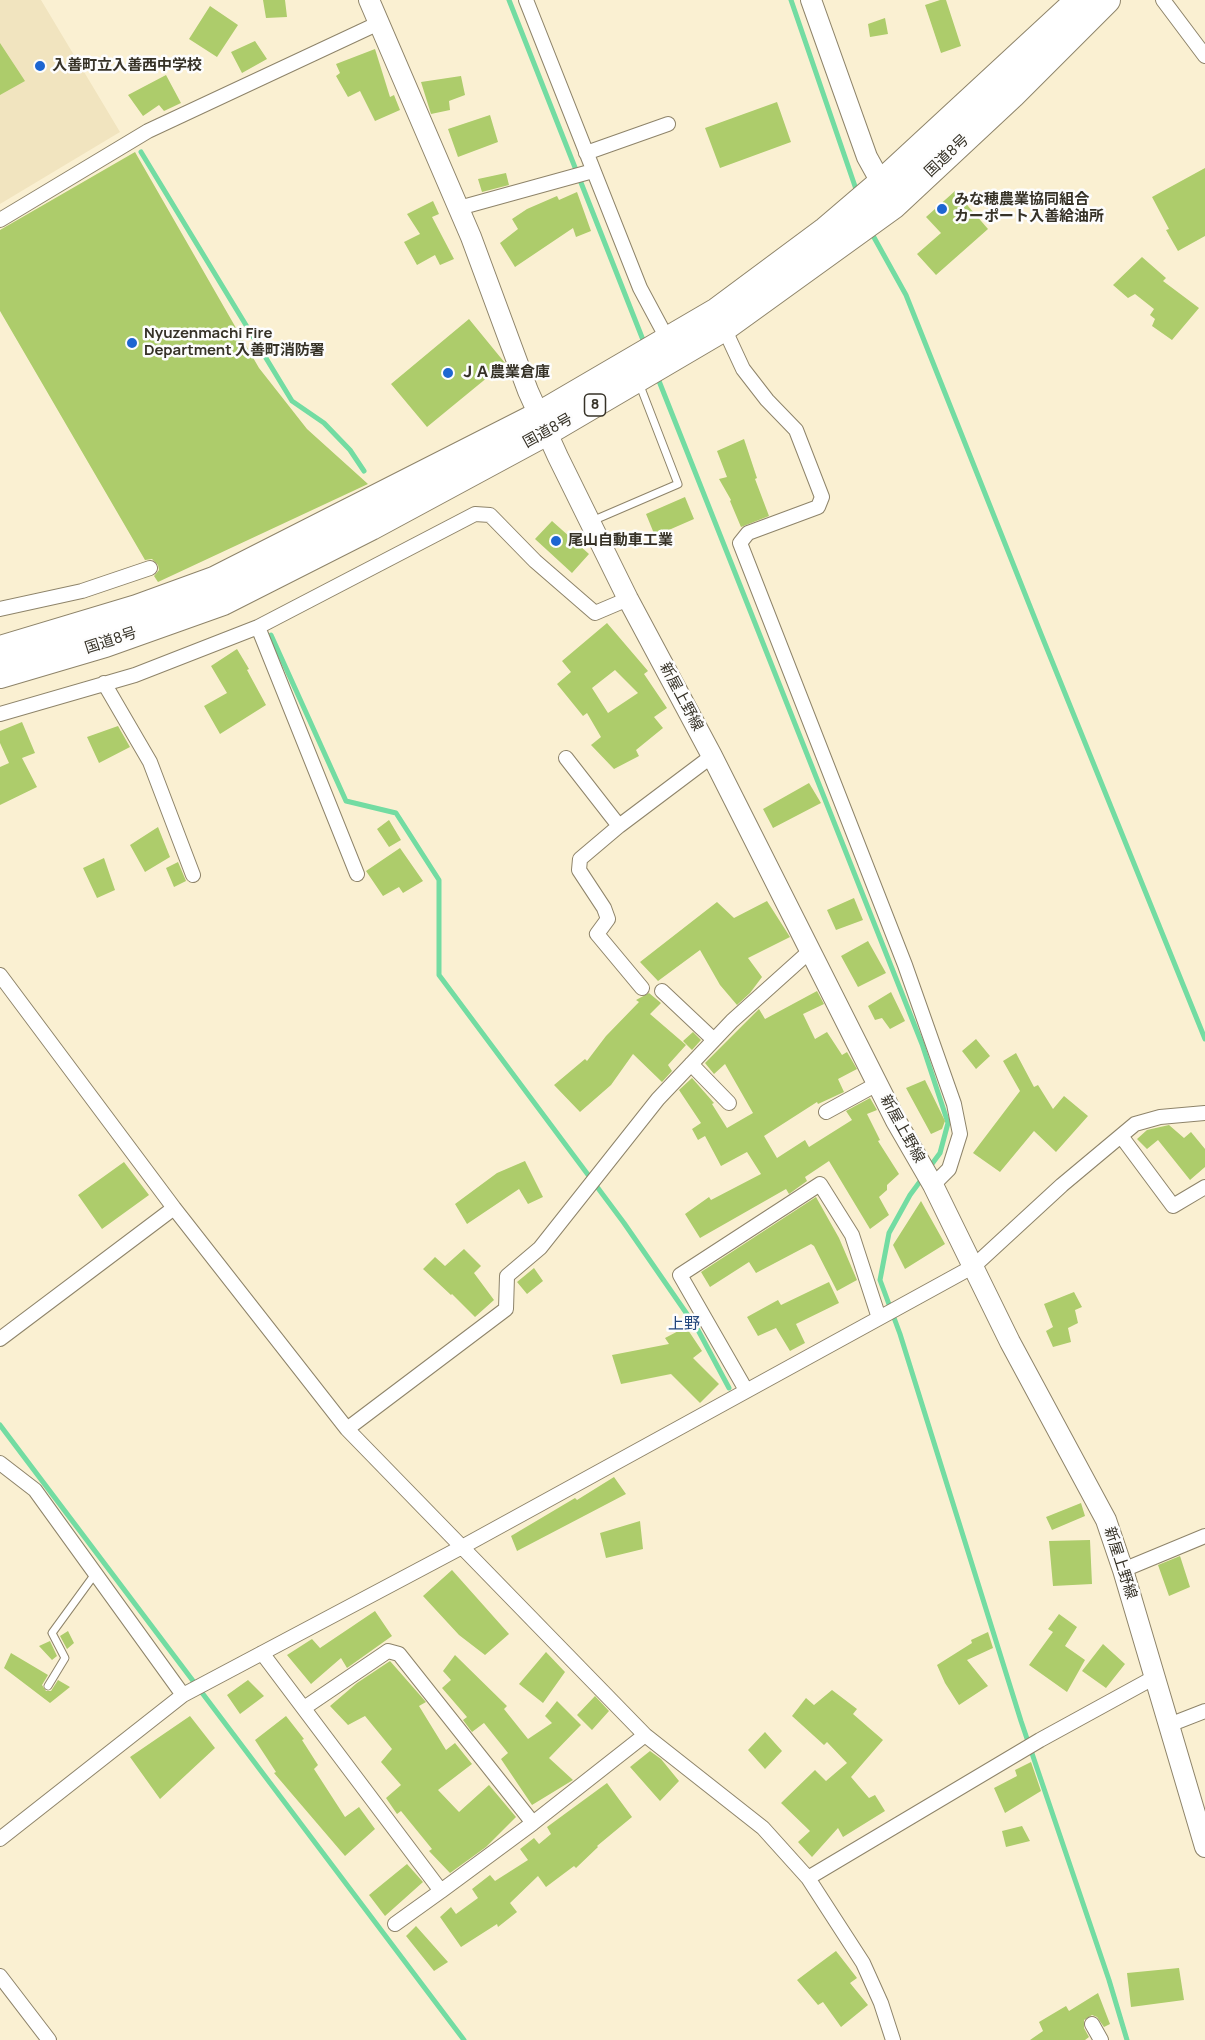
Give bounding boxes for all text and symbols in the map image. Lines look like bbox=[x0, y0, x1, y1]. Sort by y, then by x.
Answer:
place label: 入善町立入善西中学校 bbox=[52, 57, 202, 75]
marker: 入善町立入善西中学校 bbox=[33, 59, 47, 73]
street label: 国道8号 bbox=[921, 131, 973, 181]
place label: みな穂農業協同組合 カーポート入善給油所 bbox=[954, 191, 1104, 226]
marker: みな穂農業協同組合 カーポート入善給油所 bbox=[935, 202, 949, 216]
place label: Nyuzenmachi Fire Department 入善町消防署 bbox=[144, 325, 325, 360]
marker: Nyuzenmachi Fire Department 入善町消防署 bbox=[125, 336, 139, 350]
place label: ＪＡ農業倉庫 bbox=[460, 364, 550, 382]
marker: ＪＡ農業倉庫 bbox=[441, 366, 455, 380]
road number: 8 bbox=[584, 394, 606, 416]
street label: 国道8号 bbox=[520, 410, 576, 452]
place label: 尾山自動車工業 bbox=[568, 532, 673, 550]
marker: 尾山自動車工業 bbox=[549, 534, 563, 548]
street label: 国道8号 bbox=[83, 624, 139, 658]
street label: 新屋上野線 bbox=[655, 660, 707, 734]
street label: 新屋上野線 bbox=[876, 1092, 928, 1166]
district label: 上野 bbox=[668, 1315, 700, 1335]
street label: 新屋上野線 bbox=[1100, 1525, 1140, 1601]

